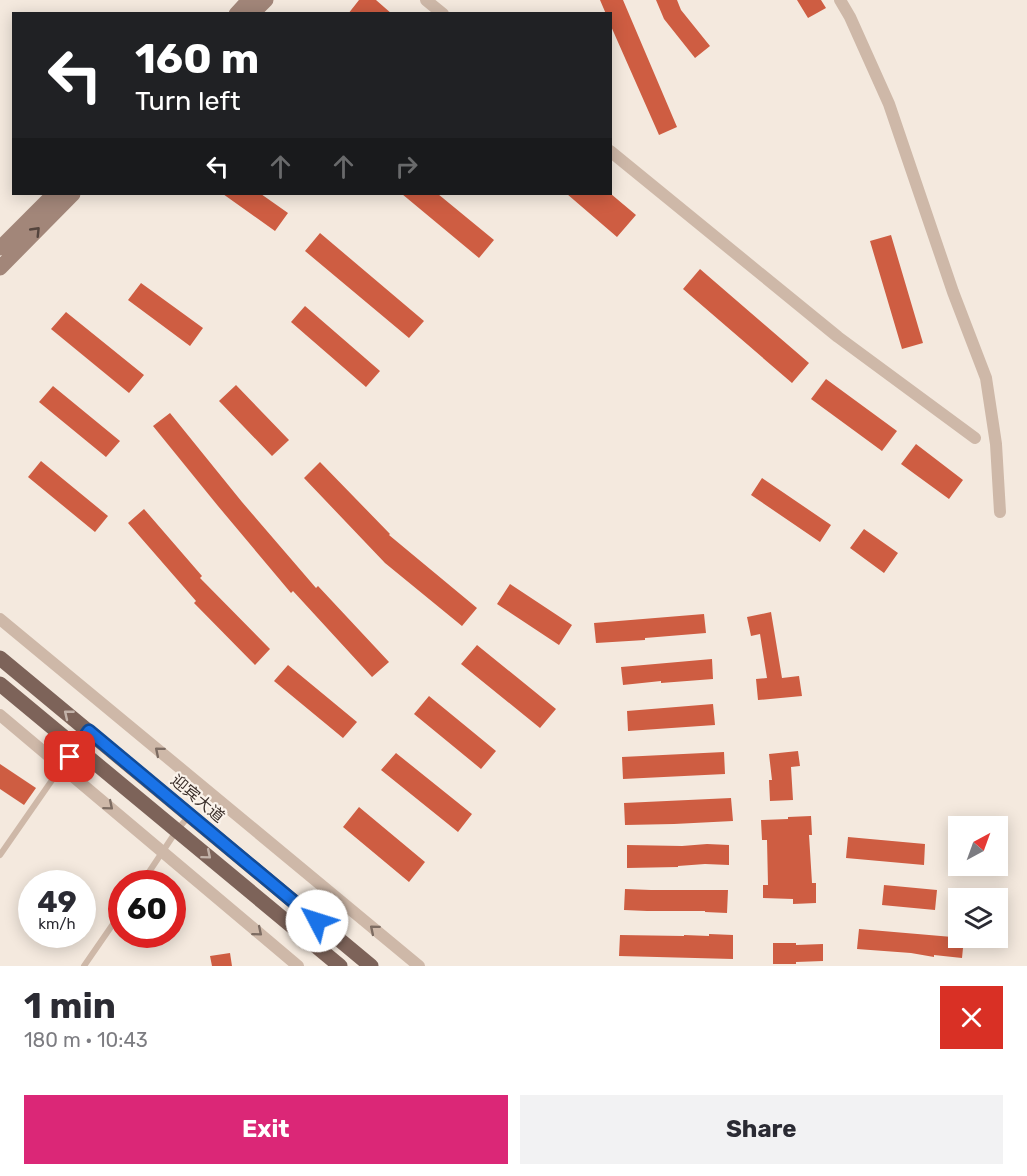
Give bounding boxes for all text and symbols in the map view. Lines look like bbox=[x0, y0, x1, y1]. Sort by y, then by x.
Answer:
text: 160 m bbox=[135, 34, 259, 84]
icon: left bbox=[36, 36, 114, 114]
text: Turn left bbox=[135, 85, 240, 117]
icon: left bbox=[201, 150, 234, 183]
icon: ahead bbox=[264, 150, 297, 183]
icon: ahead bbox=[327, 150, 360, 183]
icon: right bbox=[390, 150, 423, 183]
one-way arrow bbox=[29, 227, 40, 238]
one-way arrow bbox=[64, 710, 75, 721]
pin bbox=[44, 731, 95, 782]
icon: arrive bbox=[53, 740, 86, 773]
one-way arrow bbox=[155, 747, 166, 758]
street label: 迎宾大道 bbox=[167, 771, 228, 826]
one-way arrow bbox=[102, 799, 113, 810]
north arrow bbox=[948, 816, 1008, 876]
map controls bbox=[948, 816, 1008, 948]
one-way arrow bbox=[200, 848, 211, 859]
speed limit sign: 60 bbox=[108, 870, 186, 948]
text: 49 bbox=[37, 884, 77, 920]
button: layers bbox=[948, 888, 1008, 948]
position arrow bbox=[285, 889, 349, 953]
text: km/h bbox=[38, 915, 76, 933]
one-way arrow bbox=[251, 925, 262, 936]
one-way arrow bbox=[370, 925, 381, 936]
text: 1 min bbox=[24, 984, 116, 1027]
button: close bbox=[940, 986, 1003, 1049]
text: 180 m · 10:43 bbox=[24, 1028, 148, 1052]
button: Exit bbox=[24, 1095, 508, 1164]
button: Share bbox=[520, 1095, 1003, 1164]

